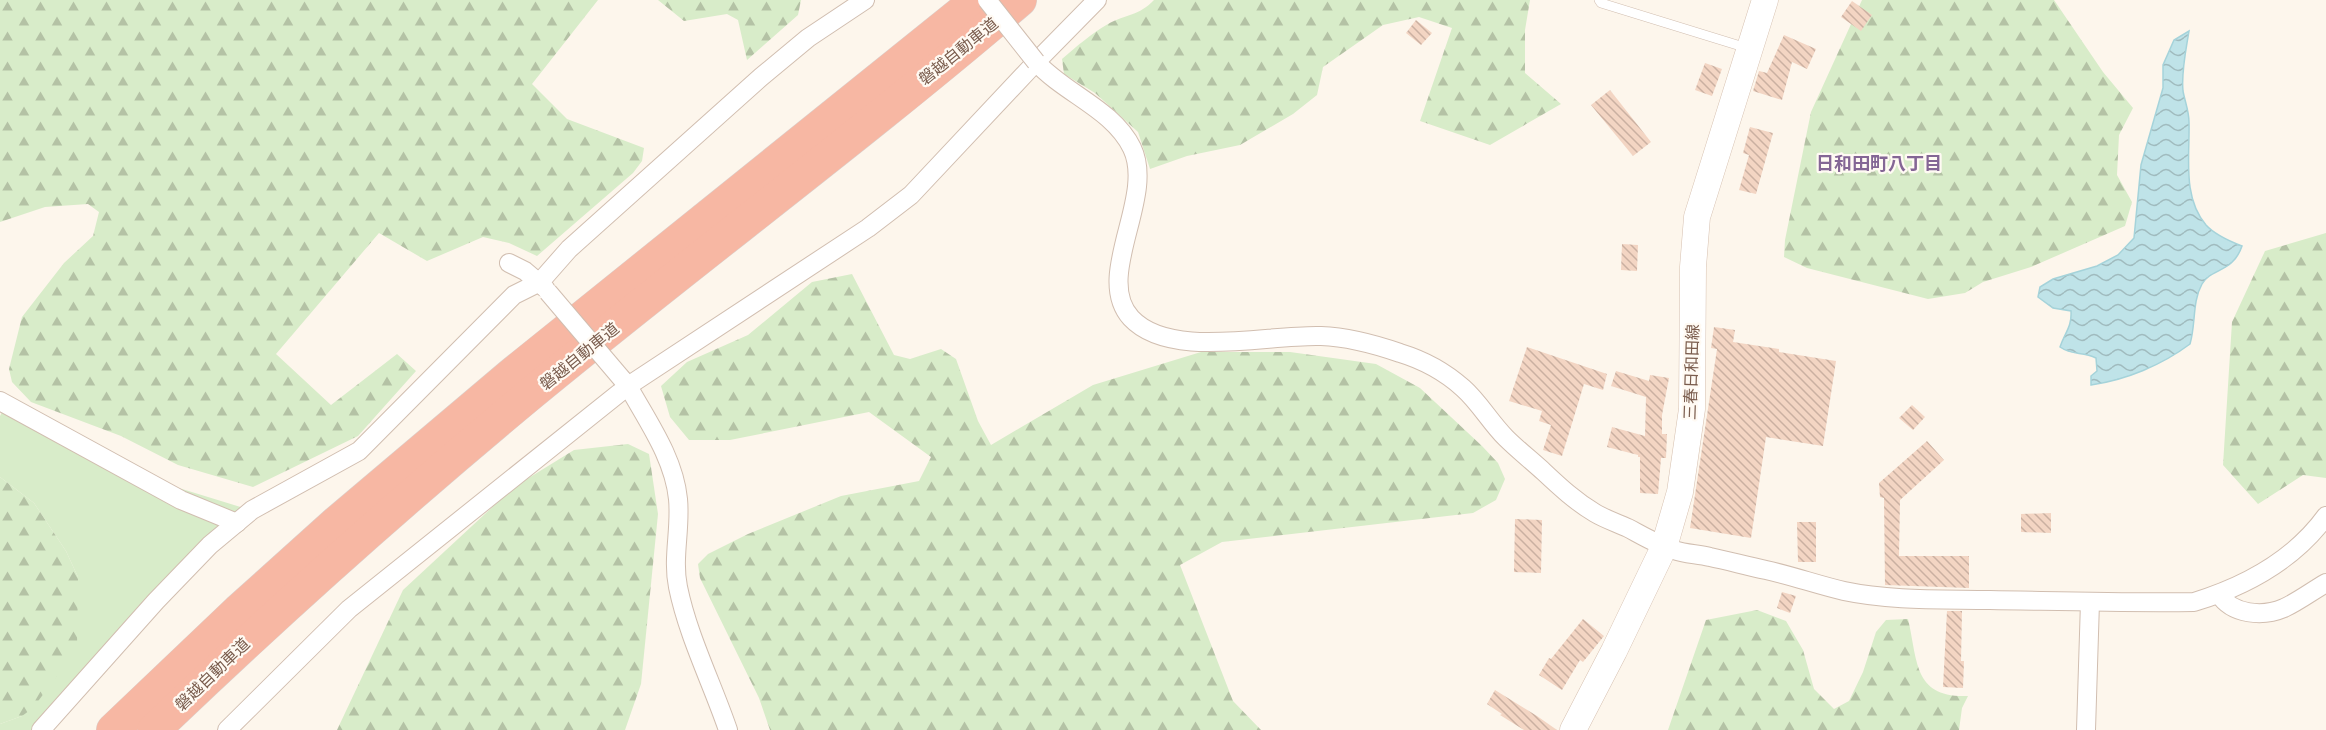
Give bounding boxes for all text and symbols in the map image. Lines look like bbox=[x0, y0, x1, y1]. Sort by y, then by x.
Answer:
street label: 磐越自動車道 bbox=[915, 14, 1002, 90]
district label: 日和田町八丁目 bbox=[1816, 153, 1942, 175]
street label: 磐越自動車道 bbox=[536, 319, 623, 395]
street label: 三春日和田線 bbox=[1680, 324, 1704, 420]
street label: 磐越自動車道 bbox=[171, 634, 254, 715]

